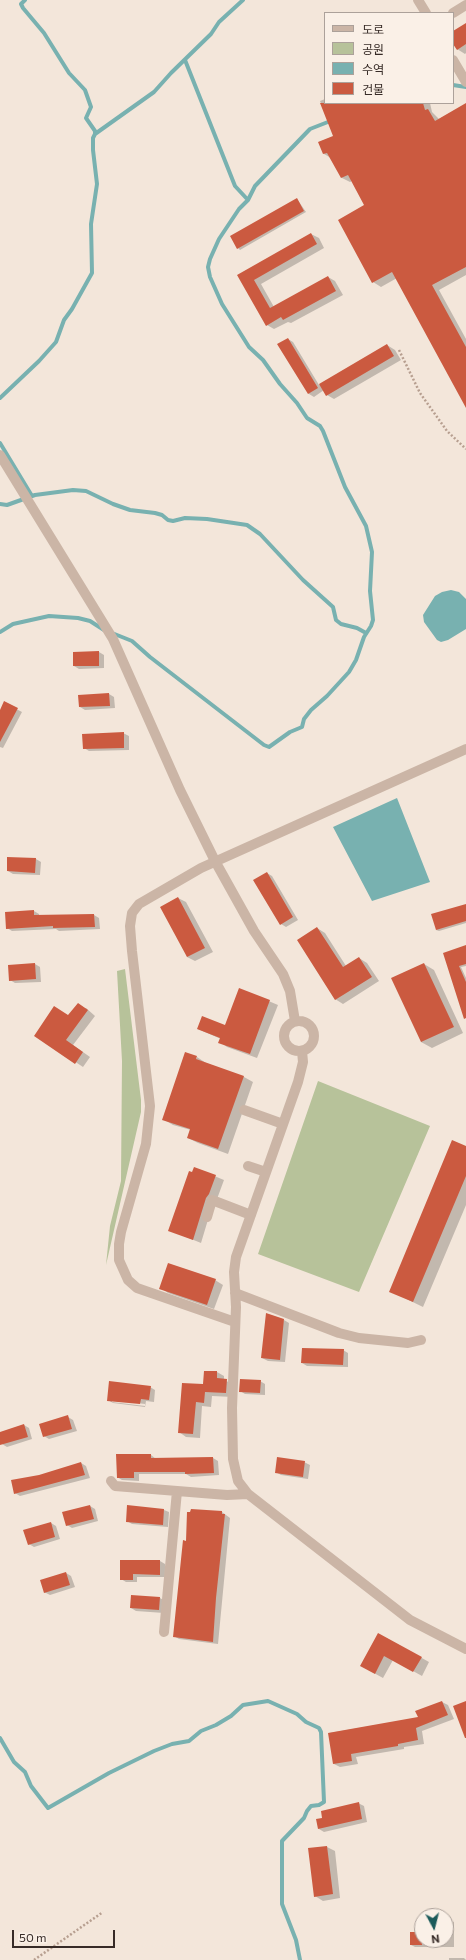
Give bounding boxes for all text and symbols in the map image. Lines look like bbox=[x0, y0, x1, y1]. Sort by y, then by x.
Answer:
legend bbox=[324, 12, 454, 104]
text: 도로 bbox=[362, 22, 384, 36]
text: 공원 bbox=[362, 42, 384, 56]
text: 수역 bbox=[362, 62, 384, 76]
text: 건물 bbox=[362, 82, 384, 96]
north arrow bbox=[414, 1908, 454, 1948]
scale bar bbox=[14, 1922, 117, 1948]
text: 50 m bbox=[19, 1930, 47, 1944]
text: N bbox=[431, 1932, 440, 1946]

